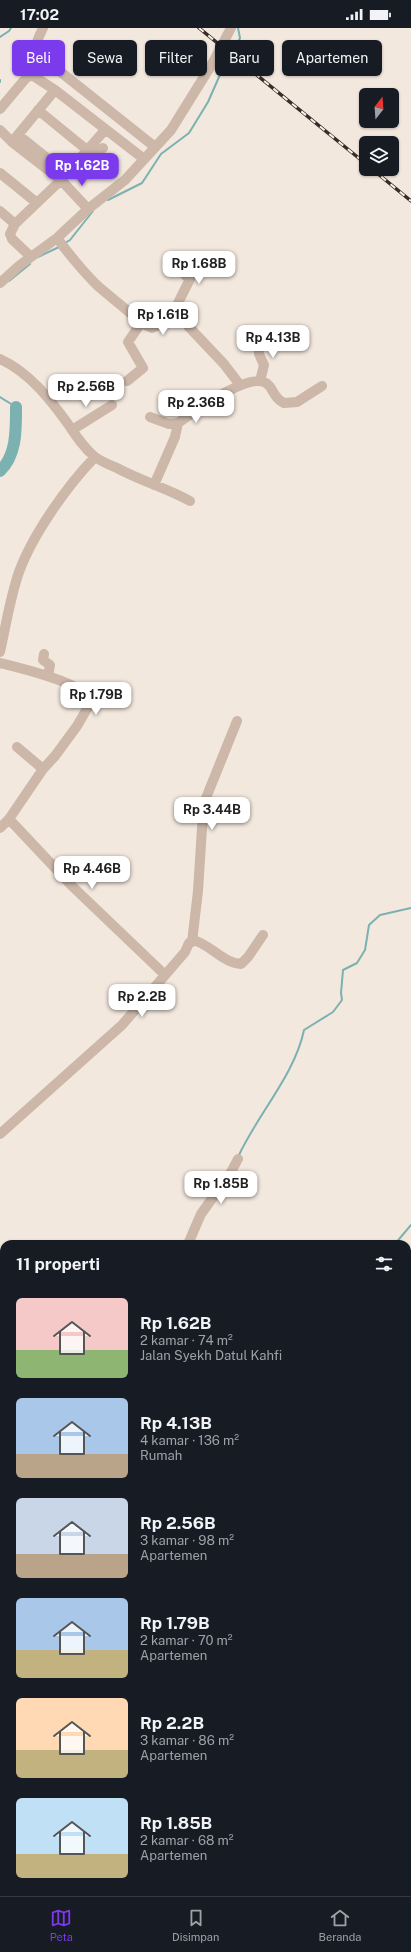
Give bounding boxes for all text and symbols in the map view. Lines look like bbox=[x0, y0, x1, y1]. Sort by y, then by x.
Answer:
text: 17:02 bbox=[20, 6, 59, 23]
chip: Beli bbox=[12, 40, 65, 76]
chip: Sewa bbox=[73, 40, 137, 76]
chip: Filter bbox=[145, 40, 207, 76]
chip: Baru bbox=[215, 40, 274, 76]
chip: Apartemen bbox=[282, 40, 382, 76]
north arrow bbox=[359, 88, 399, 128]
map controls bbox=[359, 88, 399, 176]
button: layers bbox=[359, 136, 399, 176]
pin: Rp 1.62B bbox=[41, 153, 123, 187]
text: Rp 1.62B bbox=[55, 158, 109, 173]
pin: Rp 1.68B bbox=[158, 251, 240, 285]
text: Rp 1.68B bbox=[171, 256, 227, 271]
pin: Rp 1.61B bbox=[122, 302, 204, 336]
text: Rp 1.61B bbox=[137, 307, 189, 322]
pin: Rp 4.13B bbox=[232, 325, 314, 359]
text: Rp 4.13B bbox=[246, 330, 300, 345]
pin: Rp 2.56B bbox=[45, 374, 127, 408]
text: Rp 2.56B bbox=[57, 379, 115, 394]
pin: Rp 2.36B bbox=[155, 390, 237, 424]
text: Rp 2.36B bbox=[167, 395, 225, 410]
pin: Rp 1.79B bbox=[55, 682, 137, 716]
text: Rp 1.79B bbox=[69, 687, 123, 702]
pin: Rp 3.44B bbox=[171, 797, 253, 831]
text: Rp 3.44B bbox=[183, 802, 241, 817]
pin: Rp 4.46B bbox=[51, 856, 133, 890]
text: Rp 4.46B bbox=[63, 861, 121, 876]
pin: Rp 2.2B bbox=[105, 984, 179, 1018]
text: Rp 2.2B bbox=[118, 989, 166, 1004]
pin: Rp 1.85B bbox=[180, 1171, 262, 1205]
text: Rp 1.85B bbox=[193, 1176, 249, 1191]
icon: filters bbox=[373, 1253, 395, 1275]
text: 11 properti bbox=[16, 1254, 100, 1274]
text: Rp 1.62B bbox=[140, 1313, 211, 1333]
icon: home bbox=[48, 1314, 96, 1362]
text: 2 kamar · 74 m² bbox=[140, 1333, 233, 1348]
text: Jalan Syekh Datul Kahfi bbox=[140, 1348, 282, 1363]
text: Rp 4.13B bbox=[140, 1413, 212, 1433]
icon: home bbox=[48, 1414, 96, 1462]
text: 4 kamar · 136 m² bbox=[140, 1433, 239, 1448]
text: Rumah bbox=[140, 1448, 182, 1463]
text: Rp 2.56B bbox=[140, 1513, 216, 1533]
icon: home bbox=[48, 1514, 96, 1562]
text: 3 kamar · 98 m² bbox=[140, 1533, 234, 1548]
text: Apartemen bbox=[140, 1548, 207, 1563]
text: Rp 1.79B bbox=[140, 1613, 210, 1633]
icon: home bbox=[48, 1614, 96, 1662]
text: 2 kamar · 70 m² bbox=[140, 1633, 233, 1648]
text: Apartemen bbox=[140, 1648, 207, 1663]
text: Rp 2.2B bbox=[140, 1713, 204, 1733]
icon: home bbox=[48, 1714, 96, 1762]
text: 3 kamar · 86 m² bbox=[140, 1733, 234, 1748]
text: Apartemen bbox=[140, 1748, 207, 1763]
text: Rp 1.85B bbox=[140, 1813, 212, 1833]
icon: home bbox=[48, 1814, 96, 1862]
text: 2 kamar · 68 m² bbox=[140, 1833, 234, 1848]
text: Apartemen bbox=[140, 1848, 207, 1863]
tab: Peta bbox=[50, 1907, 73, 1943]
tab: Disimpan bbox=[172, 1907, 219, 1943]
tab: Beranda bbox=[319, 1907, 361, 1943]

